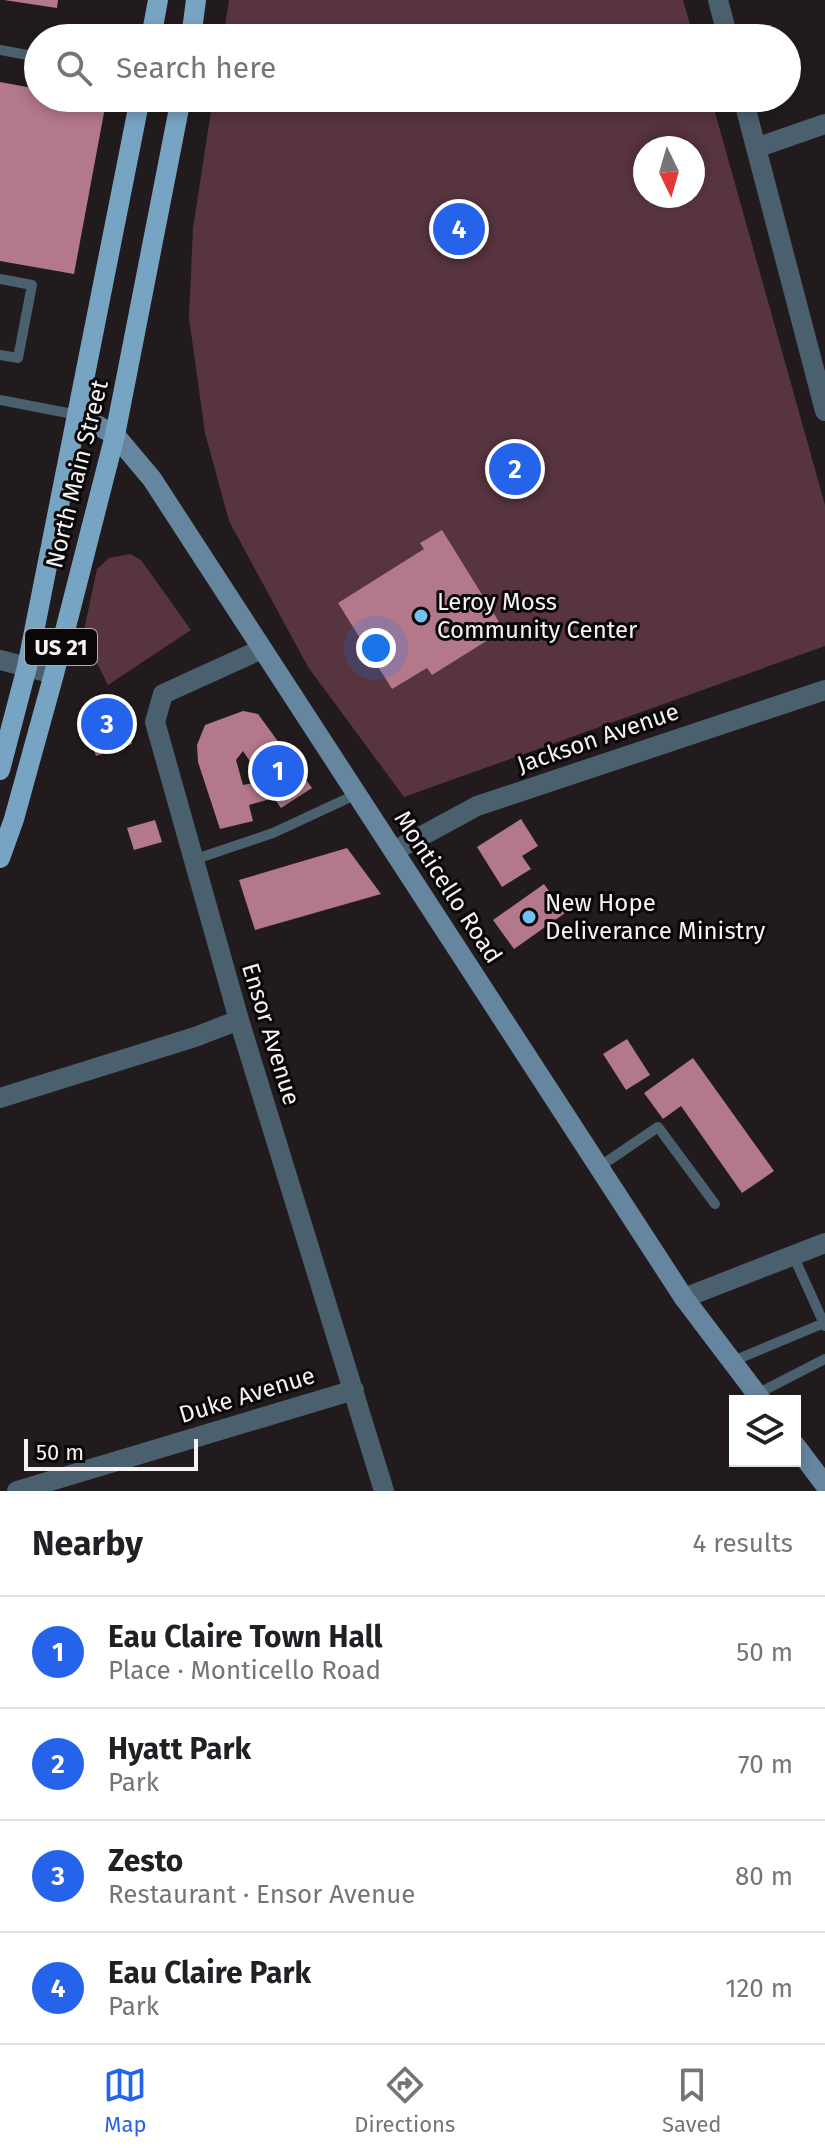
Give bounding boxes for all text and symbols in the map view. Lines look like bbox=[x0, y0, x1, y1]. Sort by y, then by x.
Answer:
search box bbox=[24, 24, 801, 112]
icon: search bbox=[52, 46, 96, 90]
text: Search here bbox=[116, 50, 276, 86]
north arrow bbox=[633, 136, 705, 208]
pin: 4 bbox=[433, 199, 485, 259]
street label: North Main Street bbox=[40, 377, 114, 571]
pin: 2 bbox=[489, 439, 541, 499]
place label: Leroy Moss Community Center bbox=[437, 588, 638, 644]
marker: Leroy Moss Community Center bbox=[412, 607, 430, 625]
your location bbox=[356, 628, 396, 668]
road number: US 21 bbox=[25, 629, 97, 665]
pin: 3 bbox=[81, 694, 133, 754]
street label: Jackson Avenue bbox=[513, 697, 683, 779]
pin: 1 bbox=[252, 741, 304, 801]
street label: Monticello Road bbox=[388, 806, 508, 968]
place label: New Hope Deliverance Ministry bbox=[545, 889, 766, 945]
marker: New Hope Deliverance Ministry bbox=[520, 908, 538, 926]
street label: Ensor Avenue bbox=[236, 960, 306, 1108]
street label: Duke Avenue bbox=[176, 1361, 318, 1429]
map controls bbox=[729, 1395, 801, 1467]
button: layers bbox=[729, 1395, 801, 1467]
scale bar bbox=[24, 1435, 198, 1471]
text: 50 m bbox=[36, 1439, 84, 1466]
text: Nearby bbox=[32, 1523, 143, 1564]
text: 4 results bbox=[692, 1528, 793, 1559]
text: Eau Claire Town Hall bbox=[108, 1619, 382, 1655]
text: 1 bbox=[52, 1637, 64, 1668]
text: 50 m bbox=[736, 1637, 793, 1668]
text: Place · Monticello Road bbox=[108, 1655, 381, 1686]
text: Hyatt Park bbox=[108, 1731, 251, 1767]
text: 2 bbox=[51, 1749, 65, 1780]
text: 70 m bbox=[738, 1749, 793, 1780]
text: Park bbox=[108, 1767, 159, 1798]
text: Zesto bbox=[108, 1843, 183, 1879]
text: 3 bbox=[51, 1861, 65, 1892]
text: 80 m bbox=[735, 1861, 793, 1892]
text: Restaurant · Ensor Avenue bbox=[108, 1879, 415, 1910]
text: Eau Claire Park bbox=[108, 1955, 311, 1991]
text: 4 bbox=[51, 1973, 65, 2004]
text: 120 m bbox=[725, 1973, 793, 2004]
text: Park bbox=[108, 1991, 159, 2022]
tab: Map bbox=[103, 2063, 147, 2138]
tab: Directions bbox=[354, 2063, 455, 2138]
tab: Saved bbox=[662, 2063, 722, 2138]

